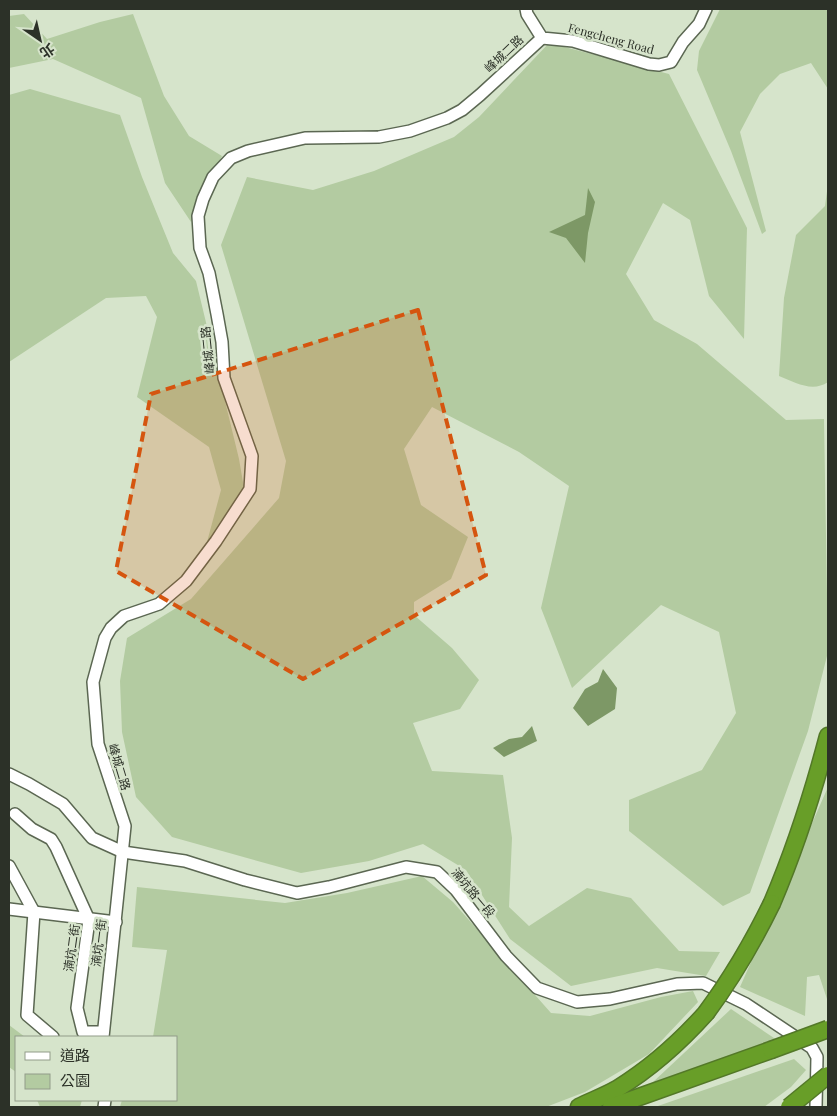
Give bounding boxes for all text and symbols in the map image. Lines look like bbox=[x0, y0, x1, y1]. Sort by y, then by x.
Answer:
north arrow bbox=[15, 15, 65, 65]
street label: Fengcheng Road bbox=[566, 19, 656, 57]
street label: 峰城二路 bbox=[480, 31, 526, 75]
text: 北 bbox=[36, 39, 59, 63]
street label: 峰城二路 bbox=[197, 325, 217, 375]
street label: 峰城二路 bbox=[105, 741, 135, 792]
street label: 湳坑路一段 bbox=[448, 864, 499, 920]
street label: 湳坑一街 bbox=[87, 918, 109, 968]
street label: 湳坑二街 bbox=[60, 923, 82, 973]
legend bbox=[15, 1036, 178, 1101]
text: 道路 bbox=[60, 1045, 90, 1065]
text: 公園 bbox=[60, 1070, 90, 1090]

